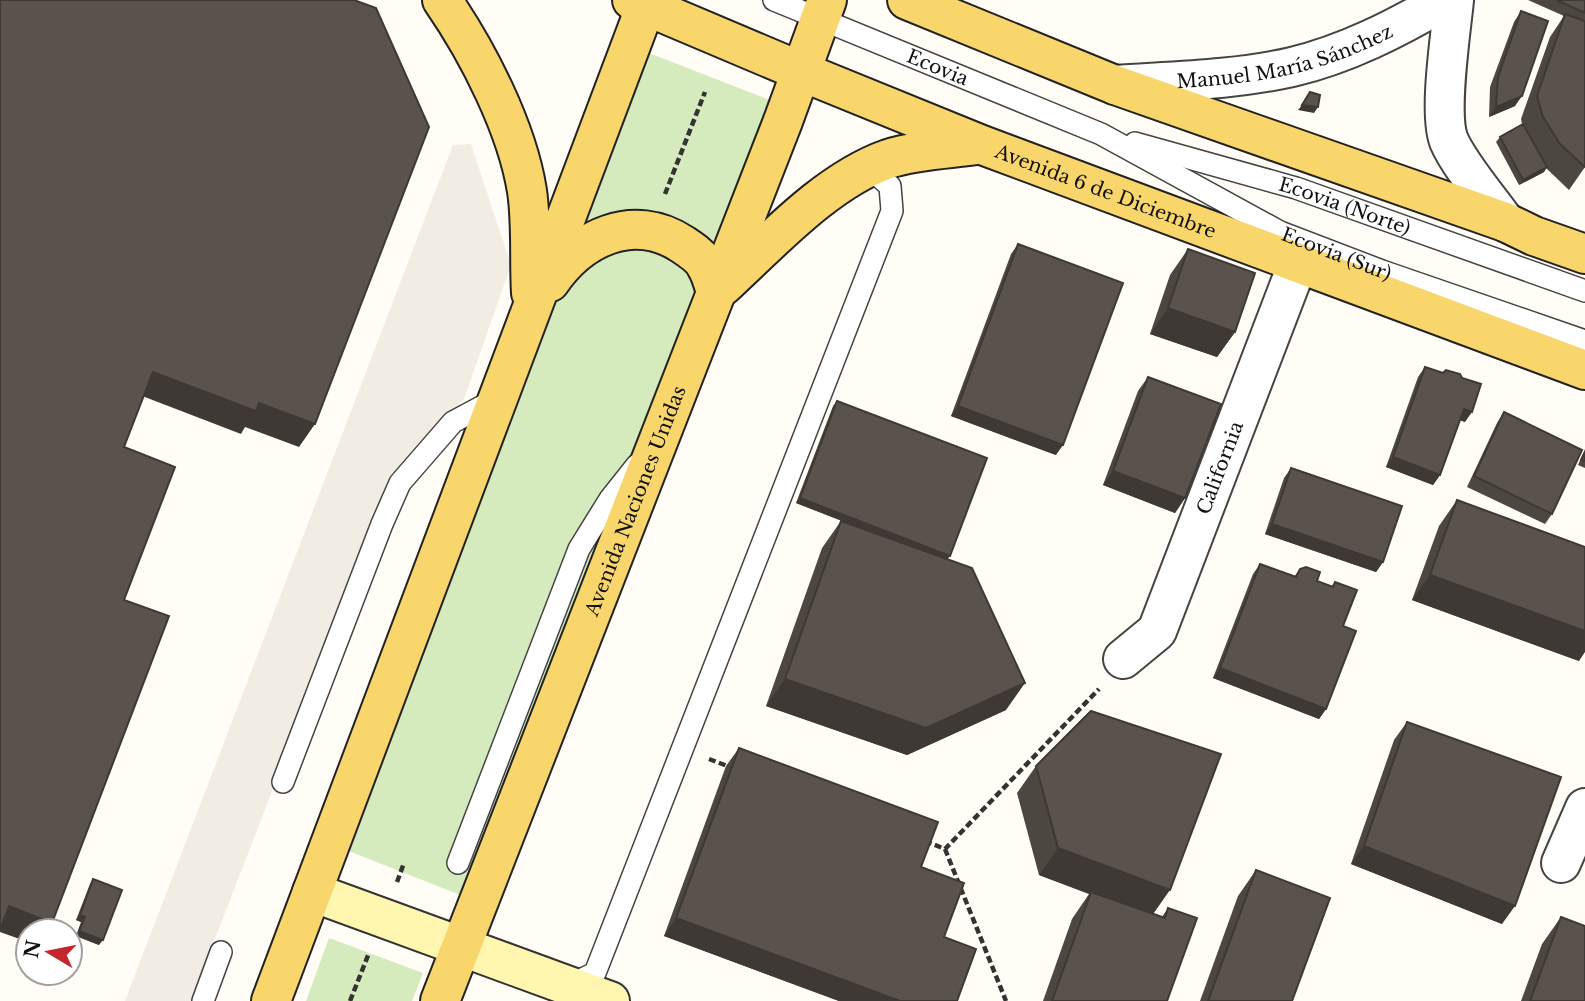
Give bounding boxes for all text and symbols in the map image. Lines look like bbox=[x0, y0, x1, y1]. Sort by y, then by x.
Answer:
street label: Manuel María Sánchez bbox=[1176, 20, 1397, 93]
street label: Ecovia bbox=[903, 45, 972, 91]
street label: Avenida 6 de Diciembre bbox=[991, 140, 1219, 243]
street label: Ecovia (Norte) bbox=[1276, 173, 1414, 240]
street label: Ecovia (Sur) bbox=[1278, 223, 1394, 285]
street label: Avenida Naciones Unidas bbox=[580, 382, 691, 620]
street label: California bbox=[1192, 418, 1248, 518]
north arrow bbox=[14, 917, 84, 987]
text: N bbox=[20, 938, 46, 960]

